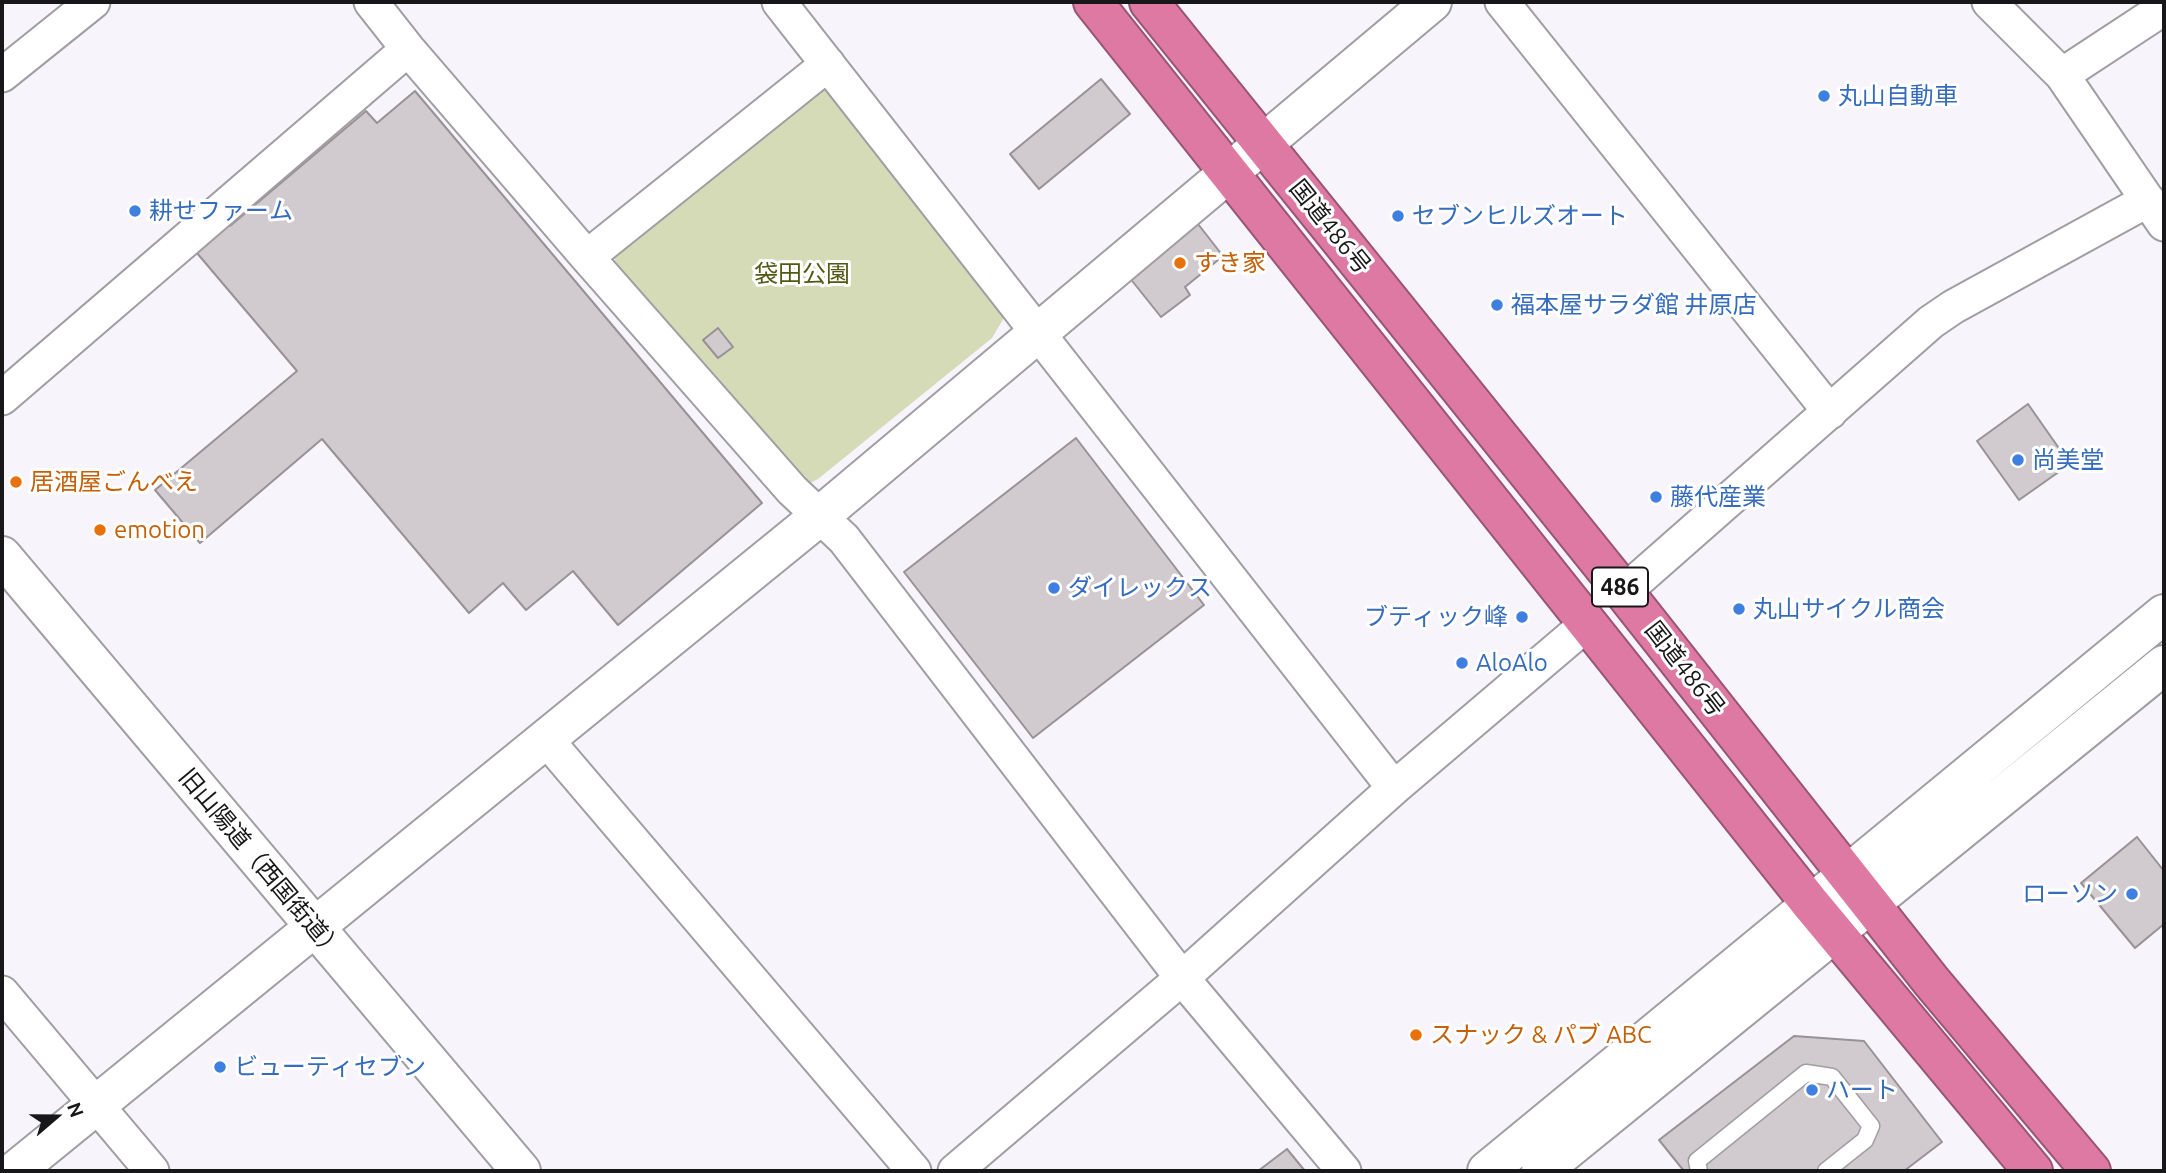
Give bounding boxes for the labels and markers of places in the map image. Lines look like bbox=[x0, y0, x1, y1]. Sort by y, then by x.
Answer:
place label: 丸山自動車 bbox=[1838, 82, 1958, 110]
marker: 丸山自動車 bbox=[1816, 88, 1832, 104]
place label: 耕せファーム bbox=[149, 197, 293, 225]
place label: セブンヒルズオート bbox=[1412, 202, 1628, 230]
marker: 耕せファーム bbox=[127, 203, 143, 219]
marker: セブンヒルズオート bbox=[1390, 208, 1406, 224]
place label: すき家 bbox=[1194, 249, 1266, 277]
marker: すき家 bbox=[1172, 255, 1188, 271]
place label: 福本屋サラダ館 井原店 bbox=[1511, 291, 1756, 319]
marker: 福本屋サラダ館 井原店 bbox=[1489, 297, 1505, 313]
place label: 尚美堂 bbox=[2032, 446, 2104, 474]
marker: 尚美堂 bbox=[2010, 452, 2026, 468]
place label: 居酒屋ごんべえ bbox=[30, 468, 198, 496]
marker: 居酒屋ごんべえ bbox=[8, 474, 24, 490]
place label: 藤代産業 bbox=[1670, 483, 1766, 511]
marker: 藤代産業 bbox=[1648, 489, 1664, 505]
place label: emotion bbox=[114, 516, 205, 544]
marker: emotion bbox=[92, 522, 108, 538]
place label: ダイレックス bbox=[1068, 574, 1212, 602]
marker: ダイレックス bbox=[1046, 580, 1062, 596]
place label: 丸山サイクル商会 bbox=[1753, 595, 1945, 623]
marker: 丸山サイクル商会 bbox=[1731, 601, 1747, 617]
place label: ブティック峰 bbox=[1364, 603, 1508, 631]
marker: ブティック峰 bbox=[1514, 609, 1530, 625]
place label: AloAlo bbox=[1476, 649, 1548, 677]
marker: AloAlo bbox=[1454, 655, 1470, 671]
place label: ローソン bbox=[2022, 880, 2118, 908]
marker: ローソン bbox=[2124, 886, 2140, 902]
place label: スナック & パブ ABC bbox=[1430, 1021, 1652, 1049]
marker: スナック & パブ ABC bbox=[1408, 1027, 1424, 1043]
place label: ビューティセブン bbox=[234, 1053, 426, 1081]
marker: ビューティセブン bbox=[212, 1059, 228, 1075]
place label: ハート bbox=[1826, 1076, 1898, 1104]
marker: ハート bbox=[1804, 1082, 1820, 1098]

